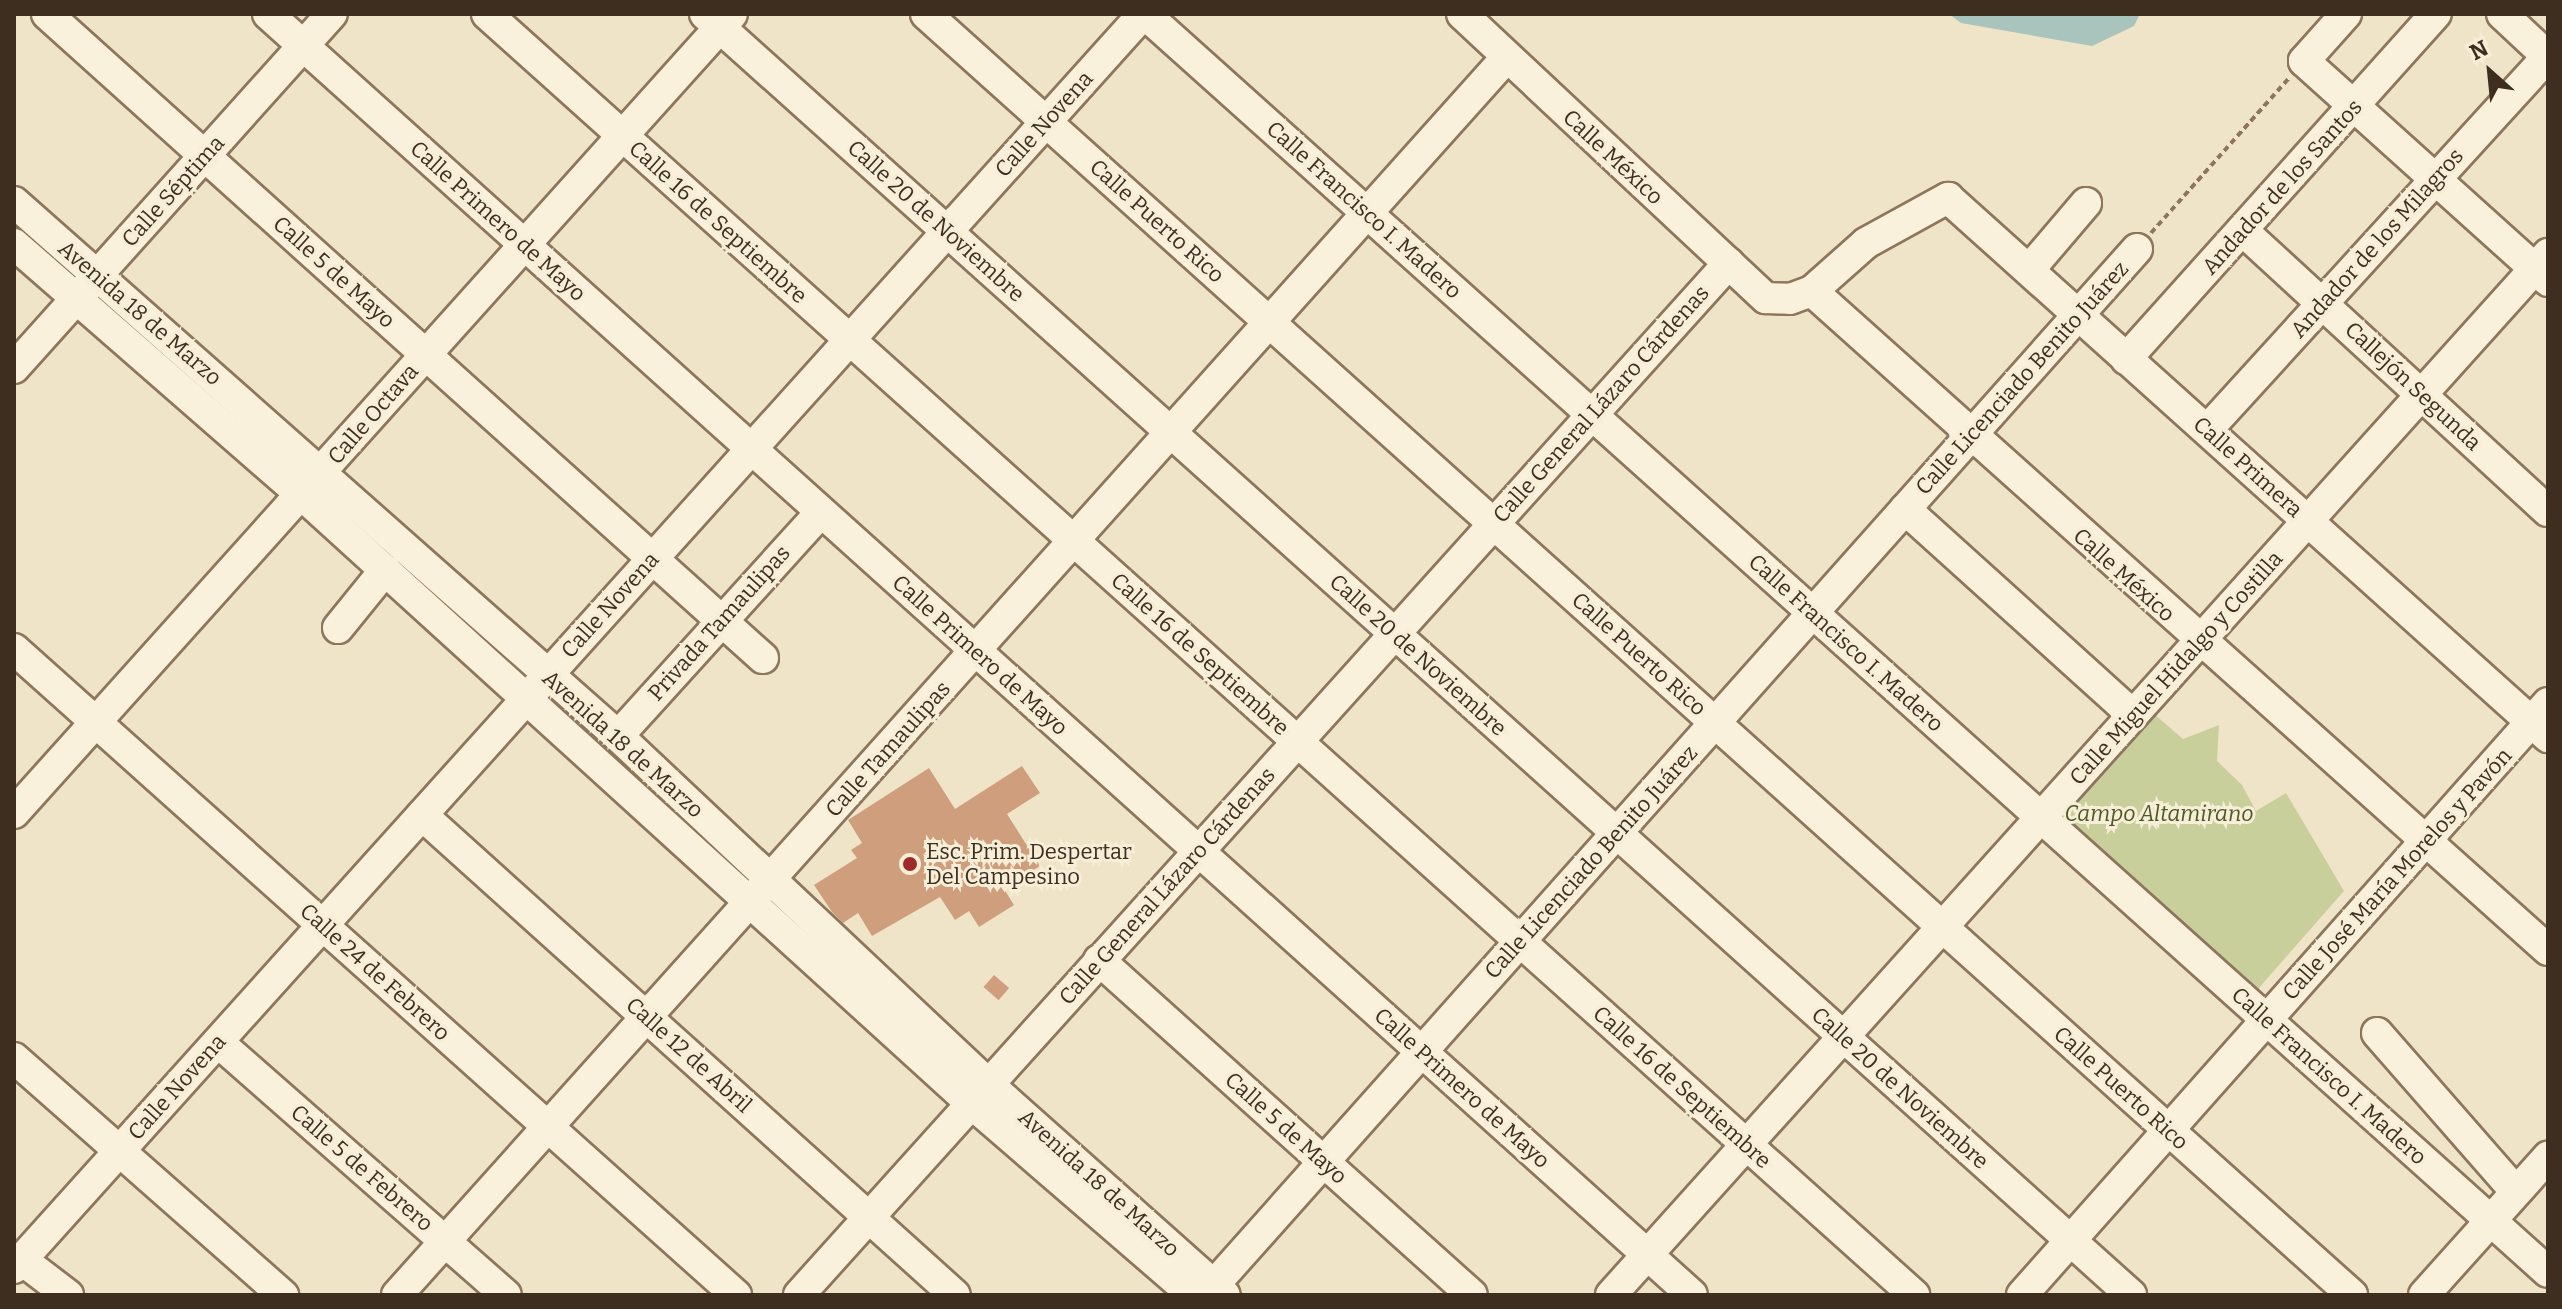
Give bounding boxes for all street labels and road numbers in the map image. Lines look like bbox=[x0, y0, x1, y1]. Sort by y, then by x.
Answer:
street label: Calle Novena bbox=[990, 66, 1098, 182]
street label: Andador de los Santos bbox=[2196, 94, 2368, 280]
street label: Calle México bbox=[1557, 104, 1669, 210]
street label: Calle Francisco I. Madero bbox=[1261, 116, 1467, 304]
street label: Calle Séptima bbox=[116, 130, 230, 252]
street label: Calle Primero de Mayo bbox=[405, 135, 591, 307]
street label: Calle 16 de Septiembre bbox=[624, 135, 812, 309]
street label: Calle 20 de Noviembre bbox=[842, 135, 1030, 307]
street label: Andador de los Milagros bbox=[2285, 143, 2469, 343]
street label: Calle Puerto Rico bbox=[1084, 154, 1230, 288]
street label: Calle 5 de Mayo bbox=[268, 210, 400, 334]
street label: Avenida 18 de Marzo bbox=[53, 235, 227, 391]
street label: Calle Licenciado Benito Juárez bbox=[1910, 256, 2134, 500]
street label: Calle General Lázaro Cárdenas bbox=[1487, 280, 1715, 528]
street label: Callejón Segunda bbox=[2339, 316, 2487, 456]
street label: Calle Octava bbox=[322, 358, 424, 470]
street label: Calle Primera bbox=[2188, 411, 2308, 523]
street label: Calle México bbox=[2068, 523, 2180, 627]
street label: Privada Tamaulipas bbox=[642, 540, 796, 706]
street label: Calle Miguel Hidalgo y Costilla bbox=[2064, 546, 2288, 790]
street label: Calle Novena bbox=[556, 547, 664, 663]
street label: Calle Francisco I. Madero bbox=[1743, 549, 1949, 737]
street label: Calle 16 de Septiembre bbox=[1106, 567, 1294, 741]
street label: Calle Primero de Mayo bbox=[887, 569, 1073, 741]
street label: Calle 20 de Noviembre bbox=[1324, 569, 1512, 741]
street label: Calle Puerto Rico bbox=[1566, 587, 1712, 721]
street label: Avenida 18 de Marzo bbox=[537, 665, 709, 823]
street label: Calle Tamaulipas bbox=[820, 676, 956, 822]
street label: Calle Licenciado Benito Juárez bbox=[1479, 740, 1703, 984]
street label: Calle José María Morelos y Pavón bbox=[2277, 743, 2517, 1005]
street label: Calle General Lázaro Cárdenas bbox=[1053, 762, 1281, 1010]
street label: Calle 24 de Febrero bbox=[295, 898, 455, 1046]
street label: Calle Francisco I. Madero bbox=[2226, 982, 2432, 1170]
street label: Calle 12 de Abril bbox=[621, 992, 757, 1118]
street label: Calle 16 de Septiembre bbox=[1588, 1000, 1776, 1174]
street label: Calle Primero de Mayo bbox=[1369, 1002, 1555, 1174]
street label: Calle 20 de Noviembre bbox=[1806, 1002, 1994, 1174]
street label: Calle Puerto Rico bbox=[2048, 1021, 2194, 1155]
street label: Calle Novena bbox=[123, 1029, 231, 1145]
street label: Calle 5 de Mayo bbox=[1220, 1066, 1352, 1190]
street label: Calle 5 de Febrero bbox=[286, 1099, 438, 1237]
street label: Avenida 18 de Marzo bbox=[1013, 1104, 1185, 1262]

